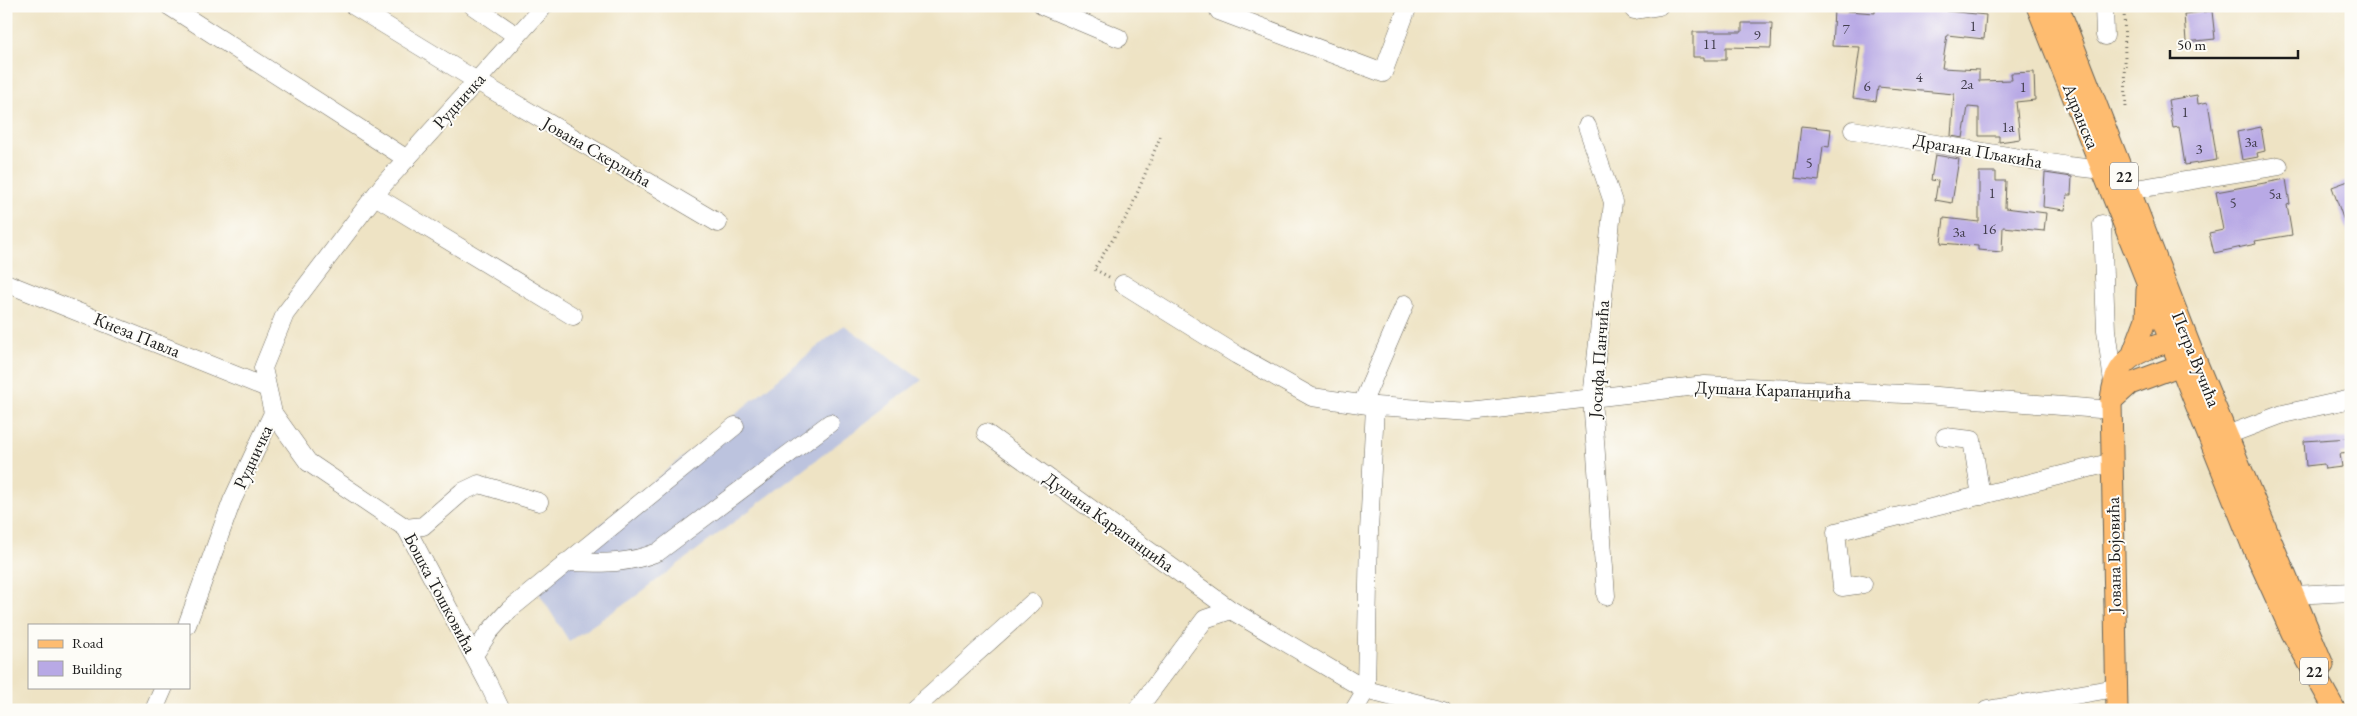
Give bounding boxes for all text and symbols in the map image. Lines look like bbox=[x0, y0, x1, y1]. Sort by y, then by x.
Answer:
house number: 1 bbox=[1969, 16, 1977, 35]
house number: 7 bbox=[1842, 19, 1850, 38]
house number: 9 bbox=[1753, 25, 1761, 44]
scale bar bbox=[2170, 28, 2297, 60]
house number: 11 bbox=[1703, 34, 1717, 53]
text: 50 m bbox=[2177, 35, 2206, 54]
street label: Рудничка bbox=[427, 67, 490, 134]
house number: 4 bbox=[1915, 67, 1923, 86]
house number: 2a bbox=[1960, 74, 1974, 93]
house number: 6 bbox=[1863, 76, 1871, 95]
house number: 1 bbox=[2019, 77, 2027, 96]
street label: Адранска bbox=[2058, 79, 2105, 153]
house number: 1 bbox=[2181, 102, 2189, 121]
street label: Јована Скерлића bbox=[537, 110, 656, 192]
house number: 1a bbox=[2001, 117, 2015, 136]
street label: Драгана Пљакића bbox=[1912, 128, 2045, 173]
house number: 3a bbox=[2244, 132, 2258, 151]
house number: 3 bbox=[2195, 139, 2203, 158]
house number: 5 bbox=[1805, 153, 1813, 172]
road number: 22 bbox=[2110, 162, 2138, 190]
house number: 1 bbox=[1988, 183, 1996, 202]
house number: 5a bbox=[2268, 184, 2282, 203]
house number: 5 bbox=[2229, 193, 2237, 212]
house number: 16 bbox=[1982, 219, 1996, 238]
house number: 3a bbox=[1952, 222, 1966, 241]
street label: Јосифа Панчића bbox=[1583, 298, 1614, 421]
street label: Кнеза Павла bbox=[91, 307, 185, 363]
street label: Петра Вучића bbox=[2167, 307, 2226, 411]
street label: Душана Карапанџића bbox=[1695, 375, 1852, 404]
street label: Рудничка bbox=[228, 420, 278, 492]
street label: Душана Карапанџића bbox=[1039, 466, 1180, 577]
street label: Јована Бојовића bbox=[2101, 496, 2126, 615]
street label: Бошка Тошковића bbox=[399, 528, 482, 658]
legend bbox=[28, 624, 190, 688]
text: Road bbox=[72, 633, 104, 652]
road number: 22 bbox=[2300, 658, 2328, 684]
text: Building bbox=[72, 659, 122, 678]

